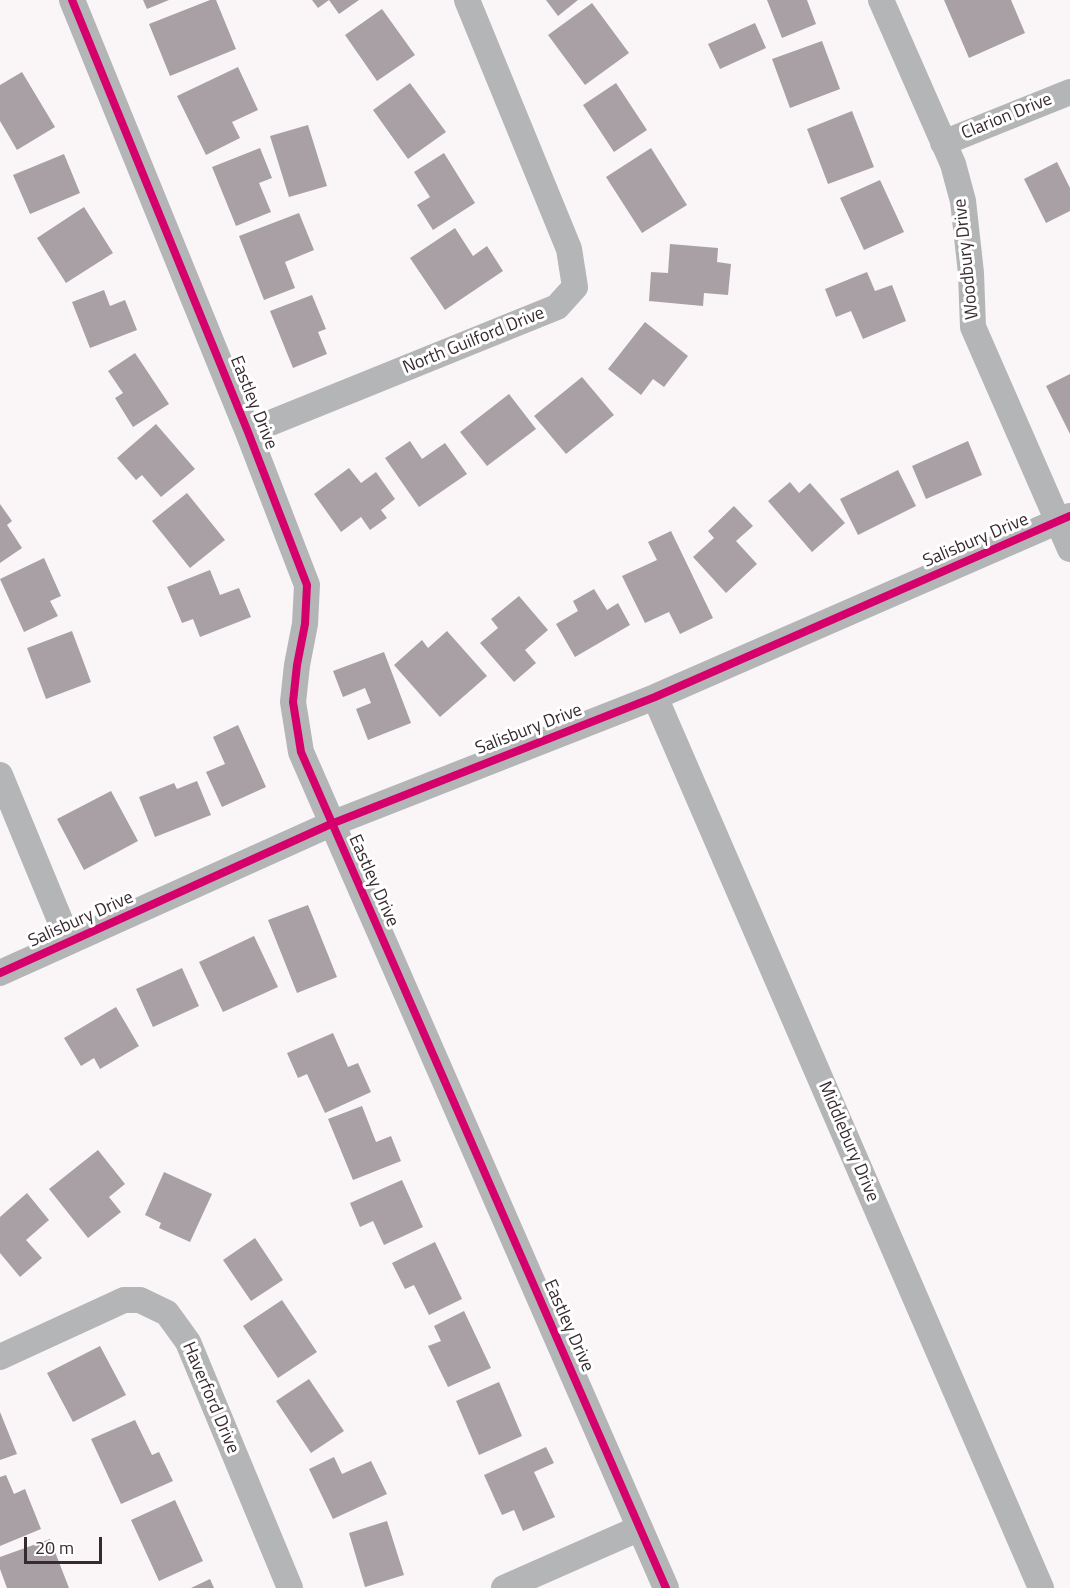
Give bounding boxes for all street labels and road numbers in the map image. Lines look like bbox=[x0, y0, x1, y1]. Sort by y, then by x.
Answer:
street label: Clarion Drive bbox=[959, 89, 1055, 145]
street label: Woodbury Drive bbox=[950, 198, 984, 320]
street label: North Guilford Drive bbox=[400, 303, 548, 379]
street label: Eastley Drive bbox=[224, 353, 282, 453]
street label: Salisbury Drive bbox=[920, 509, 1032, 573]
street label: Salisbury Drive bbox=[473, 700, 585, 760]
street label: Eastley Drive bbox=[343, 831, 403, 931]
street label: Salisbury Drive bbox=[25, 887, 137, 953]
street label: Middlebury Drive bbox=[813, 1079, 883, 1205]
street label: Eastley Drive bbox=[538, 1276, 598, 1376]
street label: Haverford Drive bbox=[177, 1339, 243, 1457]

